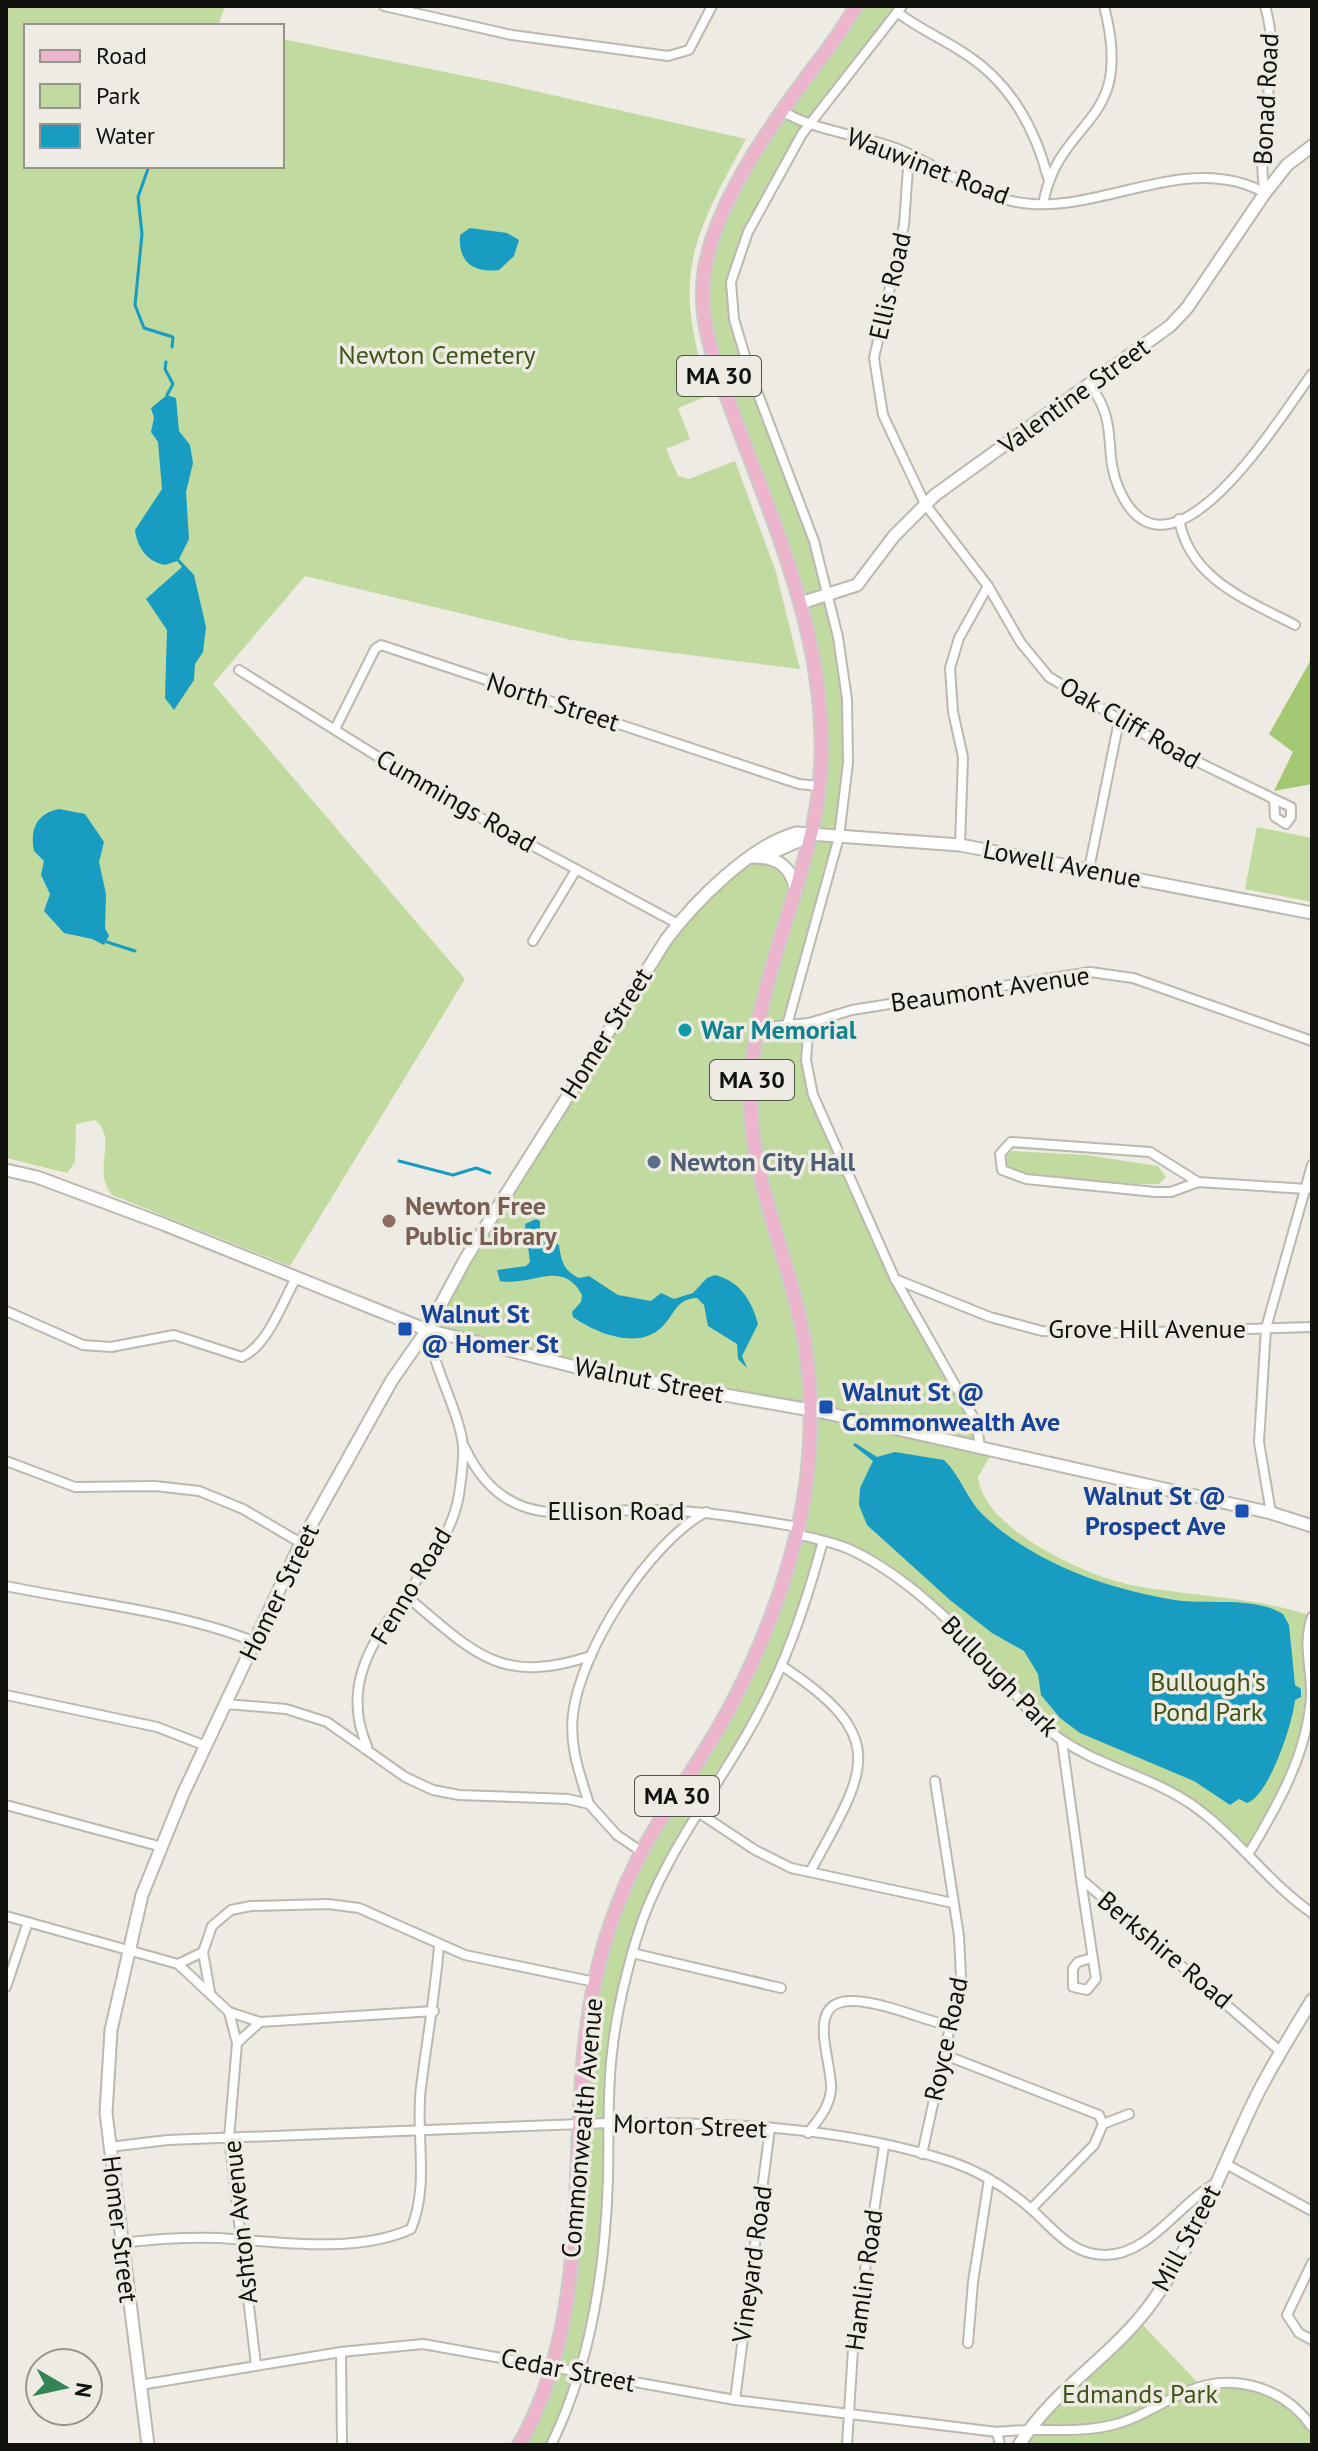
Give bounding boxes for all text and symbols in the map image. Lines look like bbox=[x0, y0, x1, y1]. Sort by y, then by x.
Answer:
legend bbox=[24, 24, 284, 168]
street label: Bonad Road bbox=[1246, 32, 1285, 166]
text: Road bbox=[96, 40, 147, 71]
text: Park bbox=[96, 80, 141, 111]
street label: Wauwinet Road bbox=[842, 119, 1014, 212]
text: Water bbox=[96, 120, 155, 151]
street label: Ellis Road bbox=[861, 229, 918, 343]
street label: Valentine Street bbox=[991, 330, 1156, 462]
park label: Newton Cemetery bbox=[338, 338, 536, 371]
road number: MA 30 bbox=[677, 356, 761, 396]
street label: North Street bbox=[483, 665, 624, 739]
street label: Oak Cliff Road bbox=[1054, 669, 1207, 776]
street label: Cummings Road bbox=[371, 742, 542, 860]
street label: Lowell Avenue bbox=[980, 832, 1144, 895]
street label: Beaumont Avenue bbox=[888, 958, 1092, 1019]
street label: Homer Street bbox=[552, 961, 659, 1104]
place label: War Memorial bbox=[701, 1013, 857, 1046]
marker: War Memorial bbox=[676, 1021, 694, 1039]
road number: MA 30 bbox=[710, 1060, 794, 1100]
place label: Newton City Hall bbox=[670, 1145, 856, 1178]
marker: Newton City Hall bbox=[645, 1153, 663, 1171]
place label: Newton Free Public Library bbox=[405, 1189, 557, 1252]
marker: Newton Free Public Library bbox=[380, 1212, 398, 1230]
place label: Walnut St @ Homer St bbox=[421, 1297, 559, 1360]
street label: Grove Hill Avenue bbox=[1048, 1312, 1246, 1345]
marker: Walnut St @ Homer St bbox=[396, 1320, 414, 1338]
street label: Walnut Street bbox=[572, 1349, 727, 1410]
place label: Walnut St @ Commonwealth Ave bbox=[842, 1375, 1060, 1438]
marker: Walnut St @ Commonwealth Ave bbox=[817, 1398, 835, 1416]
place label: Walnut St @ Prospect Ave bbox=[1084, 1479, 1226, 1542]
street label: Ellison Road bbox=[547, 1494, 685, 1527]
marker: Walnut St @ Prospect Ave bbox=[1233, 1502, 1251, 1520]
street label: Homer Street bbox=[231, 1518, 326, 1665]
street label: Fenno Road bbox=[363, 1521, 458, 1650]
street label: Bullough Park bbox=[935, 1608, 1067, 1743]
park label: Bullough's Pond Park bbox=[1150, 1665, 1266, 1728]
road number: MA 30 bbox=[635, 1776, 719, 1816]
street label: Berkshire Road bbox=[1091, 1884, 1239, 2016]
street label: Royce Road bbox=[916, 1974, 975, 2104]
street label: Commonwealth Avenue bbox=[554, 1996, 609, 2259]
street label: Morton Street bbox=[612, 2106, 768, 2145]
street label: Ashton Avenue bbox=[215, 2139, 265, 2306]
street label: Homer Street bbox=[95, 2154, 146, 2305]
street label: Mill Street bbox=[1144, 2179, 1227, 2297]
street label: Vineyard Road bbox=[724, 2183, 779, 2346]
street label: Hamlin Road bbox=[837, 2207, 890, 2353]
street label: Cedar Street bbox=[498, 2340, 638, 2399]
north arrow bbox=[24, 2347, 104, 2427]
park label: Edmands Park bbox=[1062, 2377, 1218, 2410]
text: N bbox=[69, 2381, 99, 2399]

